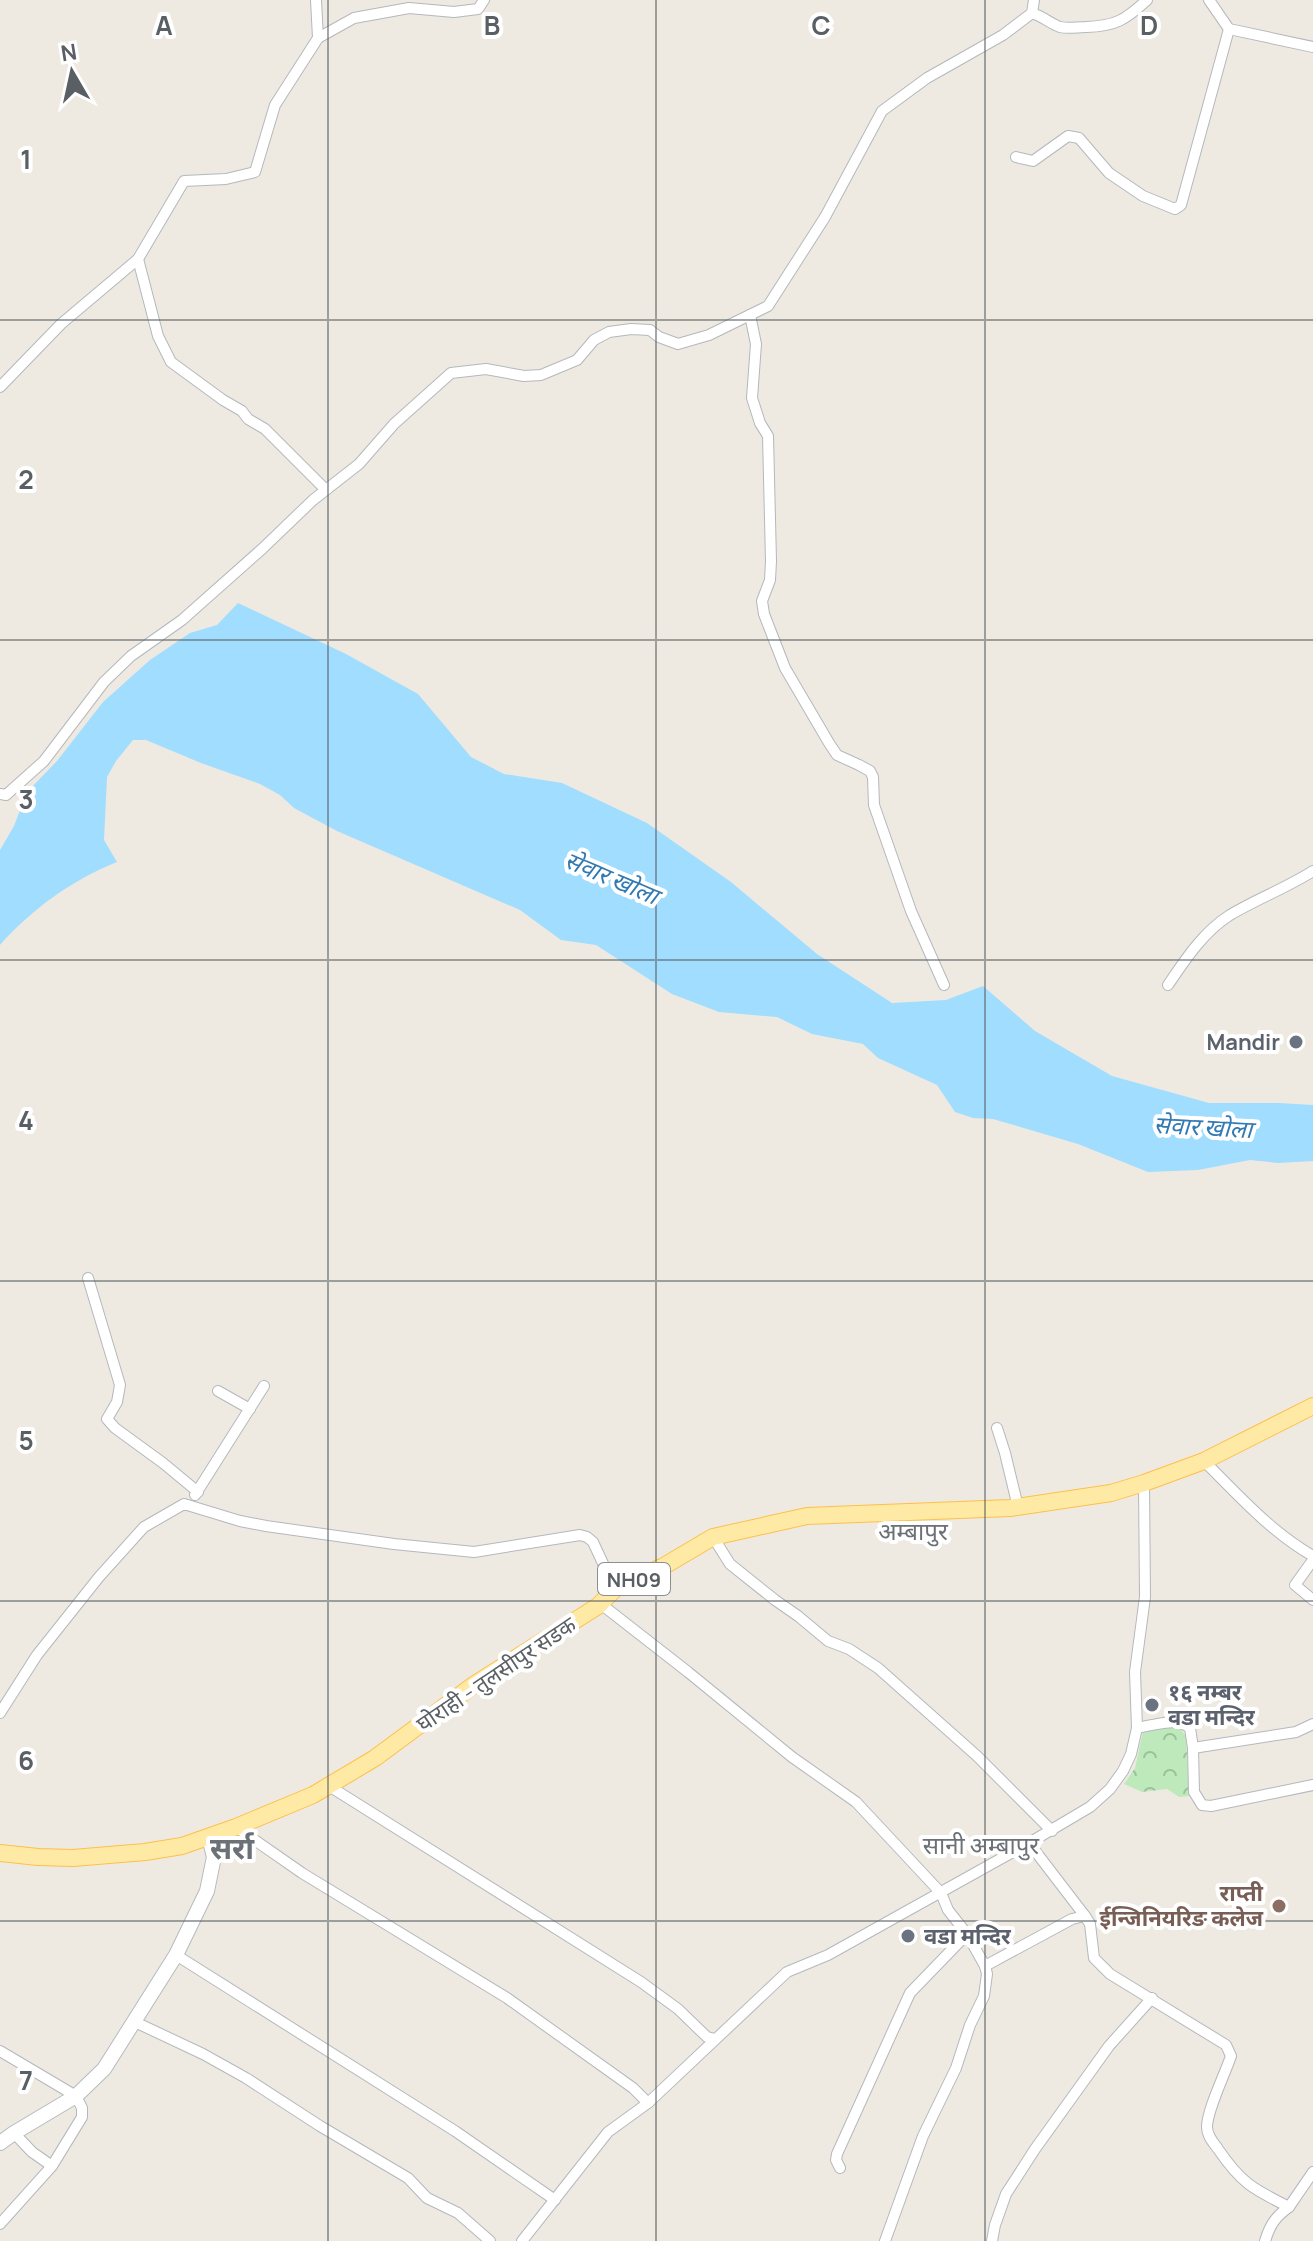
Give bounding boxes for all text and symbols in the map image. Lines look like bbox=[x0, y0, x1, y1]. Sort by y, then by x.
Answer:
text: A bbox=[155, 7, 173, 43]
text: B bbox=[484, 7, 500, 43]
text: C bbox=[811, 7, 831, 43]
text: D bbox=[1140, 7, 1158, 43]
north arrow bbox=[32, 32, 112, 112]
text: N bbox=[59, 36, 79, 68]
text: 1 bbox=[20, 141, 32, 177]
text: 2 bbox=[18, 461, 34, 497]
text: 3 bbox=[18, 781, 34, 817]
water label: सेवार खोला bbox=[560, 843, 668, 913]
place label: Mandir bbox=[1206, 1027, 1280, 1057]
marker: Mandir bbox=[1287, 1033, 1305, 1051]
text: 4 bbox=[18, 1102, 34, 1138]
water label: सेवार खोला bbox=[1153, 1107, 1258, 1145]
text: 5 bbox=[18, 1422, 34, 1458]
district label: अम्बापुर bbox=[878, 1514, 949, 1547]
road number: NH09 bbox=[598, 1563, 670, 1595]
street label: घोराही - तुलसीपुर सडक bbox=[410, 1609, 583, 1739]
place label: १६ नम्बर वडा मन्दिर bbox=[1168, 1677, 1256, 1732]
marker: १६ नम्बर वडा मन्दिर bbox=[1143, 1696, 1161, 1714]
text: 6 bbox=[18, 1742, 34, 1778]
district label: सर्रा bbox=[210, 1827, 255, 1868]
district label: सानी अम्बापुर bbox=[923, 1828, 1040, 1861]
place label: राप्ती ईन्जिनियरिङ कलेज bbox=[1100, 1878, 1264, 1933]
marker: राप्ती ईन्जिनियरिङ कलेज bbox=[1270, 1897, 1288, 1915]
place label: वडा मन्दिर bbox=[924, 1921, 1012, 1951]
marker: वडा मन्दिर bbox=[899, 1927, 917, 1945]
text: 7 bbox=[19, 2062, 33, 2098]

